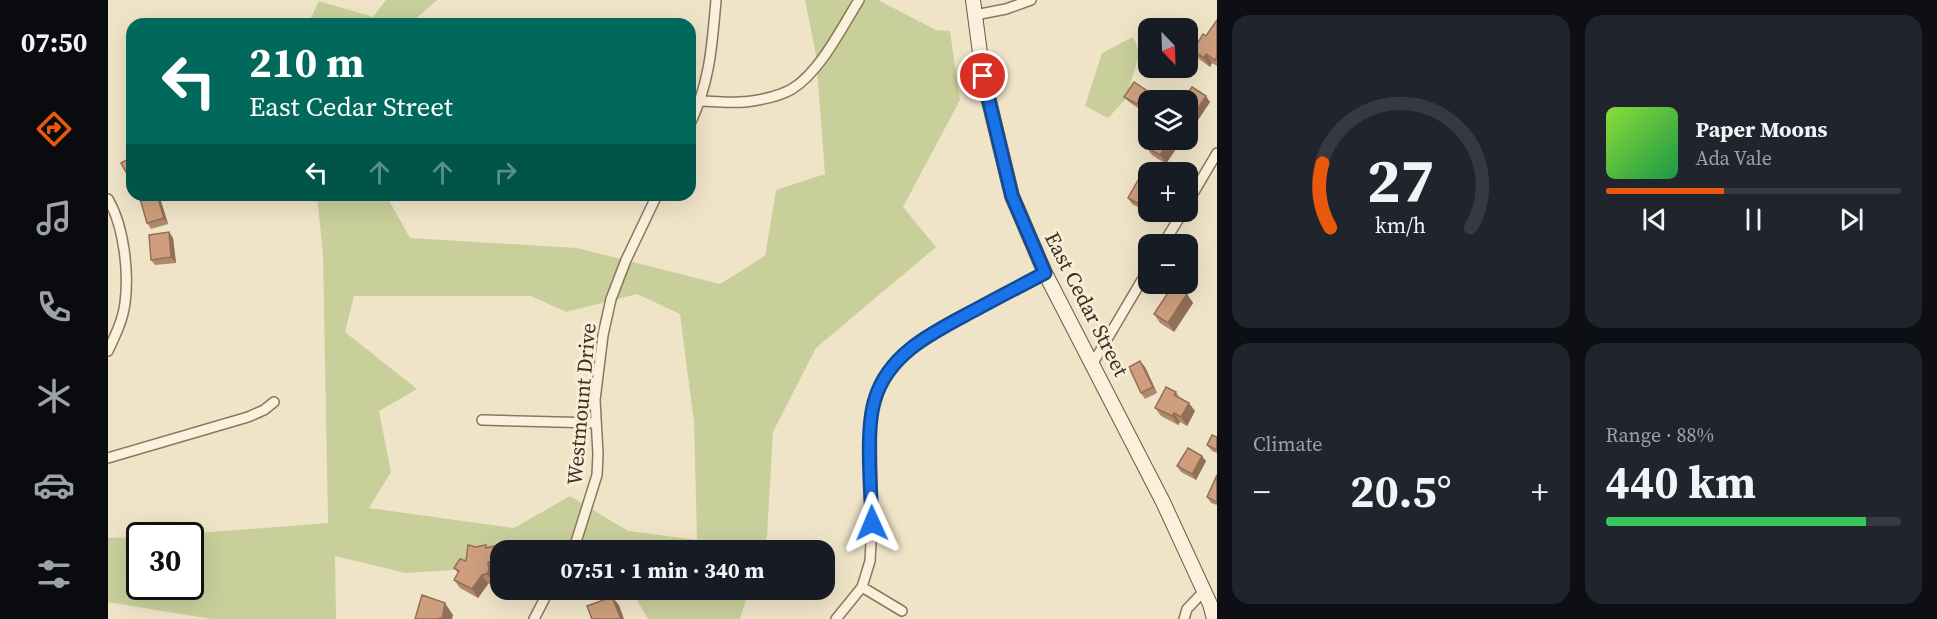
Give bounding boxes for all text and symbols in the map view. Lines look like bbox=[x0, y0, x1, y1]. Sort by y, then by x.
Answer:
north arrow bbox=[1138, 18, 1198, 78]
map controls bbox=[1138, 18, 1198, 294]
text: 07:50 bbox=[21, 24, 87, 61]
text: 210 m bbox=[249, 33, 364, 91]
icon: left bbox=[150, 42, 228, 120]
pin bbox=[957, 50, 1008, 101]
icon: arrive bbox=[966, 59, 999, 92]
text: East Cedar Street bbox=[249, 88, 453, 125]
button: layers bbox=[1138, 90, 1198, 150]
icon: directions bbox=[33, 108, 75, 150]
text: Paper Moons bbox=[1696, 114, 1828, 144]
text: 27 bbox=[1367, 138, 1435, 224]
text: Ada Vale bbox=[1696, 144, 1772, 172]
icon: left bbox=[300, 156, 333, 189]
icon: ahead bbox=[363, 156, 396, 189]
icon: ahead bbox=[426, 156, 459, 189]
icon: right bbox=[489, 156, 522, 189]
button: + bbox=[1138, 162, 1198, 222]
icon: music bbox=[33, 197, 75, 239]
icon: previous bbox=[1638, 203, 1671, 236]
icon: pause bbox=[1737, 203, 1770, 236]
icon: next bbox=[1835, 203, 1868, 236]
text: km/h bbox=[1375, 212, 1426, 241]
street label: East Cedar Street bbox=[1038, 227, 1136, 381]
button: − bbox=[1138, 234, 1198, 294]
icon: phone bbox=[33, 286, 75, 328]
street label: Westmount Drive bbox=[559, 322, 603, 486]
icon: climate bbox=[33, 375, 75, 417]
text: Range · 88% bbox=[1606, 421, 1714, 449]
text: Climate bbox=[1253, 430, 1322, 458]
text: 440 km bbox=[1606, 451, 1756, 513]
text: 20.5° bbox=[1350, 460, 1451, 522]
icon: car bbox=[33, 464, 75, 506]
text: − bbox=[1253, 469, 1271, 514]
text: + bbox=[1531, 469, 1549, 514]
position arrow bbox=[840, 491, 904, 555]
speed limit sign: 30 bbox=[126, 522, 204, 600]
icon: filters bbox=[33, 553, 75, 595]
text: 07:51 · 1 min · 340 m bbox=[561, 555, 764, 585]

